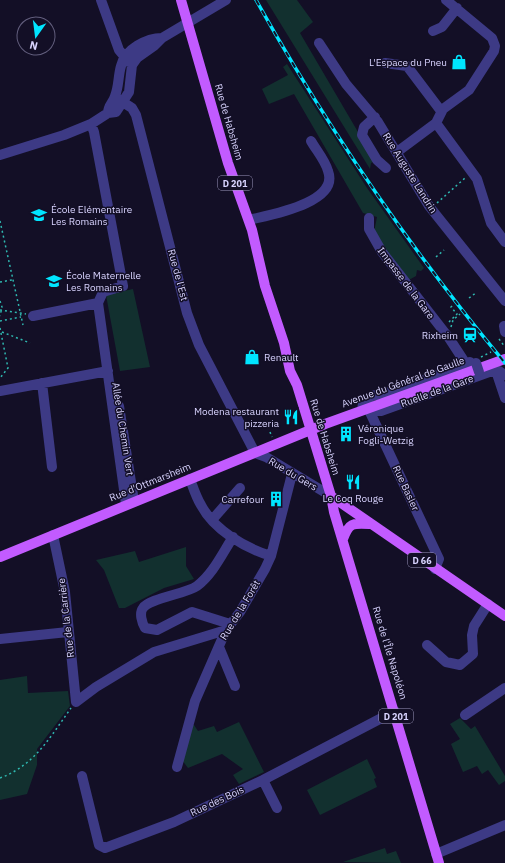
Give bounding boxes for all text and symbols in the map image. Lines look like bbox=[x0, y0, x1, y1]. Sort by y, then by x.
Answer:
north arrow bbox=[16, 16, 56, 56]
text: N bbox=[28, 38, 39, 53]
shop icon: L'Espace du Pneu bbox=[450, 53, 468, 71]
place label: L'Espace du Pneu bbox=[369, 56, 447, 69]
street label: Rue de Habsheim bbox=[212, 82, 246, 162]
street label: Rue Auguste Landrin bbox=[380, 130, 440, 216]
road number: D 201 bbox=[218, 176, 252, 190]
place label: École Elémentaire Les Romains bbox=[51, 203, 133, 228]
school or university icon: École Elémentaire Les Romains bbox=[30, 206, 48, 224]
street label: Impasse de la Gare bbox=[375, 244, 438, 322]
street label: Rue de l'Est bbox=[165, 248, 191, 303]
place label: École Maternelle Les Romains bbox=[66, 269, 142, 294]
school or university icon: École Maternelle Les Romains bbox=[45, 272, 63, 290]
station icon: Rixheim bbox=[461, 326, 479, 344]
place label: Rixheim bbox=[422, 329, 458, 342]
shop icon: Renault bbox=[243, 348, 261, 366]
place label: Renault bbox=[264, 351, 299, 364]
street label: Avenue du Général de Gaulle bbox=[340, 354, 467, 410]
street label: Ruelle de la Gare bbox=[399, 372, 476, 410]
street label: Allée du Chemin Vert bbox=[109, 381, 137, 477]
street label: Rue de Habsheim bbox=[307, 397, 343, 477]
place label: Modena restaurant pizzeria bbox=[194, 405, 280, 430]
restaurant icon: Modena restaurant pizzeria bbox=[282, 408, 300, 426]
place label: Véronique Fogli-Wetzig bbox=[358, 422, 414, 447]
building icon: Véronique Fogli-Wetzig bbox=[337, 425, 355, 443]
street label: Rue du Gers bbox=[266, 454, 320, 494]
street label: Rue d'Ottmarsheim bbox=[107, 460, 193, 504]
street label: Rue Basler bbox=[390, 463, 422, 513]
restaurant icon: Le Coq Rouge bbox=[344, 473, 362, 491]
building icon: Carrefour bbox=[267, 490, 285, 508]
place label: Le Coq Rouge bbox=[323, 492, 384, 505]
place label: Carrefour bbox=[222, 493, 264, 506]
road number: D 66 bbox=[408, 553, 436, 567]
street label: Rue de la Carrière bbox=[55, 577, 77, 658]
street label: Rue de la Forêt bbox=[217, 577, 263, 642]
street label: Rue de l'Île Napoléon bbox=[370, 605, 410, 701]
road number: D 201 bbox=[379, 709, 413, 723]
street label: Rue des Bois bbox=[188, 783, 246, 819]

